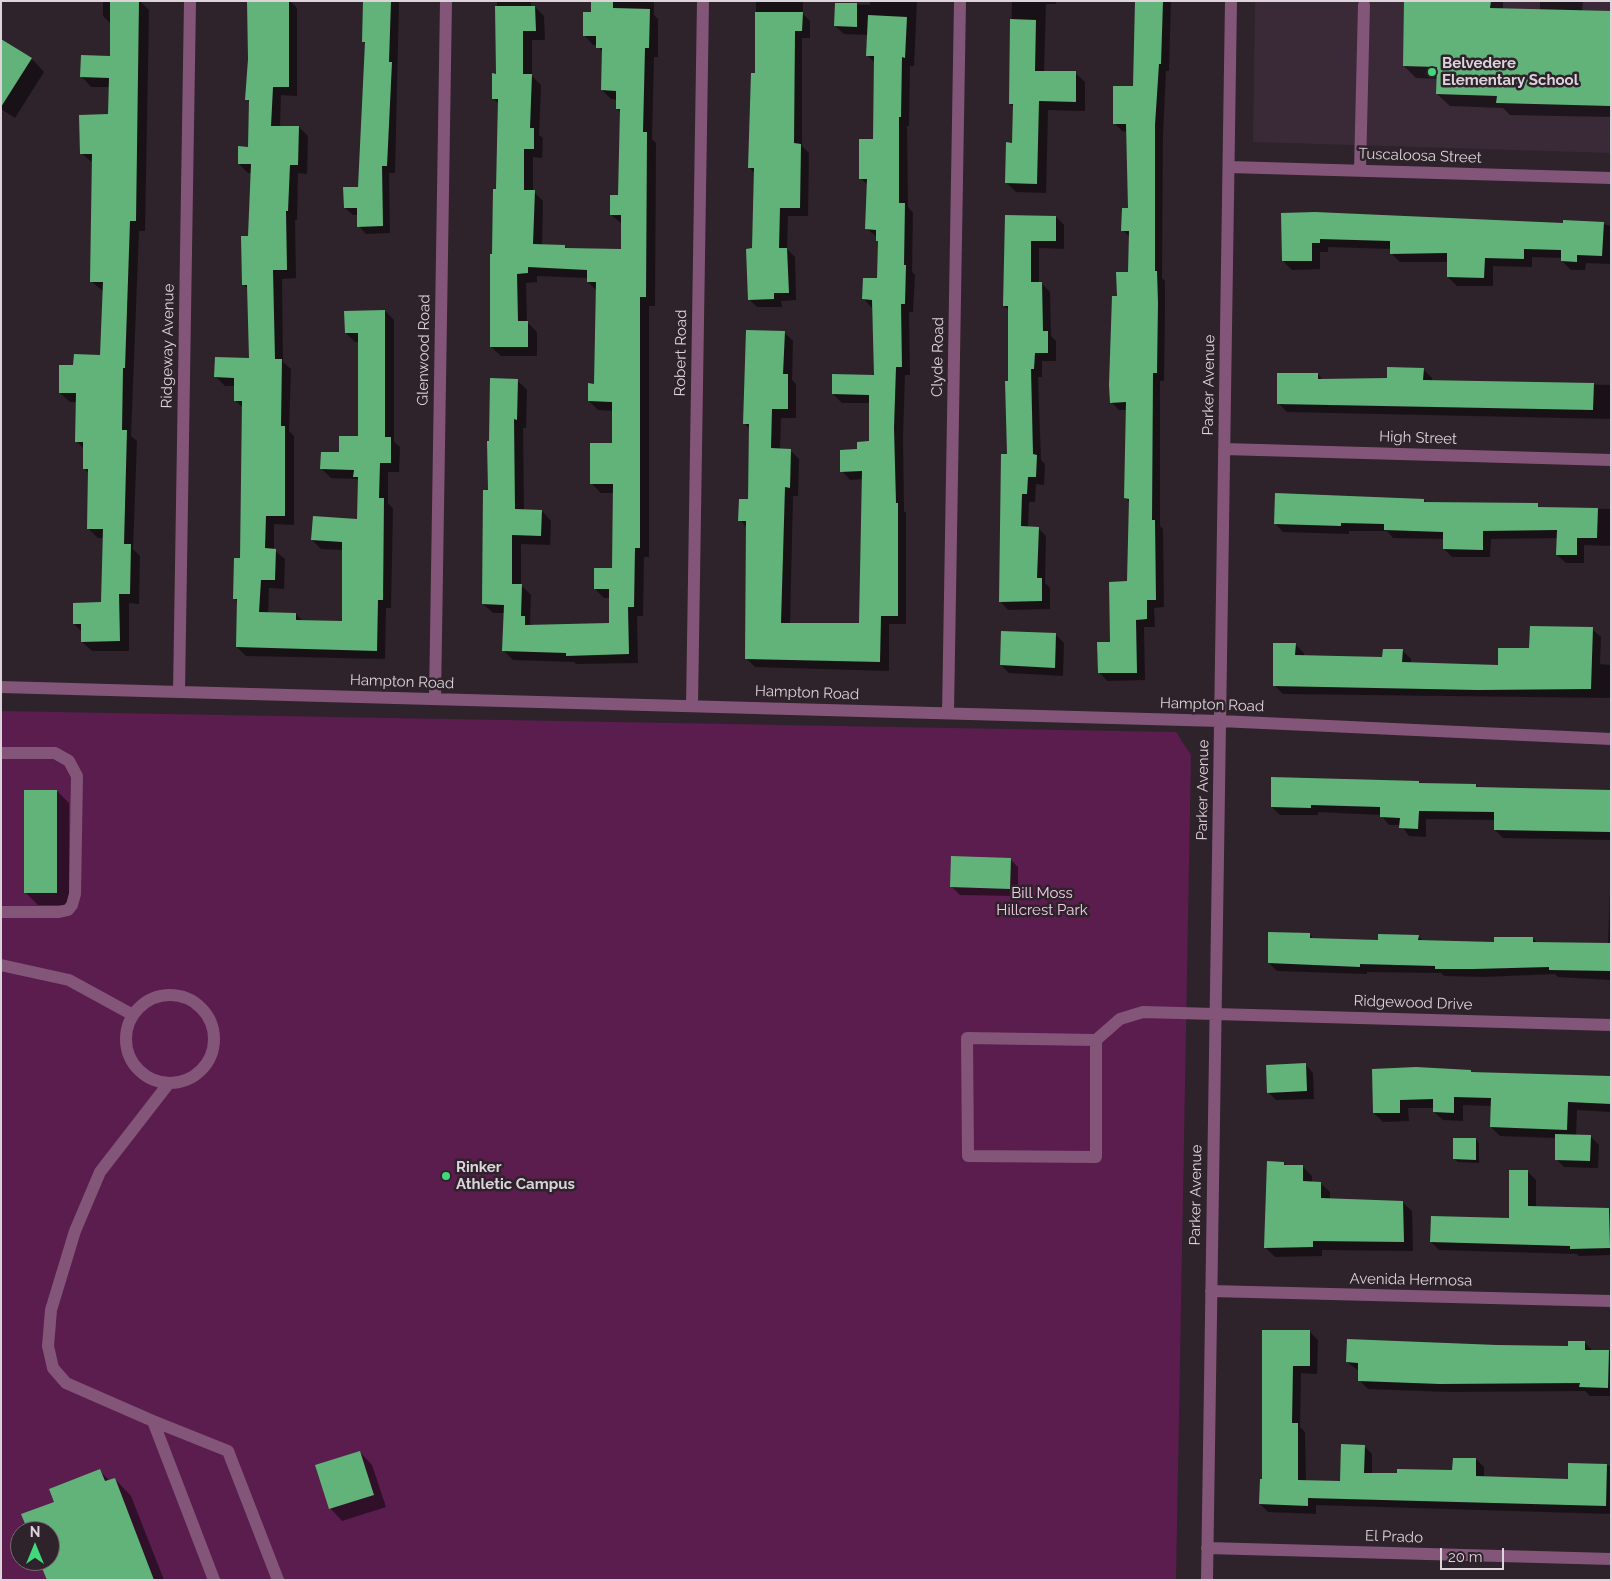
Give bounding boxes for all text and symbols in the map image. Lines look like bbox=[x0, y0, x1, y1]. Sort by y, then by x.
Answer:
place label: Belvedere Elementary School bbox=[1442, 54, 1578, 89]
marker: Belvedere Elementary School bbox=[1426, 66, 1438, 78]
street label: Tuscaloosa Street bbox=[1358, 145, 1482, 167]
street label: Ridgeway Avenue bbox=[158, 283, 178, 409]
street label: Glenwood Road bbox=[414, 294, 434, 406]
street label: Robert Road bbox=[671, 310, 691, 396]
street label: Clyde Road bbox=[928, 317, 948, 397]
street label: Parker Avenue bbox=[1199, 334, 1219, 436]
street label: High Street bbox=[1379, 428, 1457, 448]
street label: Hampton Road bbox=[349, 671, 455, 693]
street label: Hampton Road bbox=[754, 682, 860, 704]
street label: Hampton Road bbox=[1159, 694, 1265, 716]
street label: Parker Avenue bbox=[1193, 739, 1213, 841]
park label: Bill Moss Hillcrest Park bbox=[996, 884, 1088, 919]
street label: Ridgewood Drive bbox=[1353, 992, 1473, 1014]
street label: Parker Avenue bbox=[1186, 1144, 1206, 1246]
place label: Rinker Athletic Campus bbox=[456, 1158, 575, 1193]
marker: Rinker Athletic Campus bbox=[440, 1170, 452, 1182]
street label: Avenida Hermosa bbox=[1350, 1270, 1472, 1290]
north arrow bbox=[10, 1521, 60, 1571]
text: N bbox=[30, 1524, 40, 1540]
street label: El Prado bbox=[1365, 1527, 1423, 1547]
scale bar bbox=[1442, 1538, 1506, 1570]
text: 20 m bbox=[1448, 1548, 1483, 1566]

